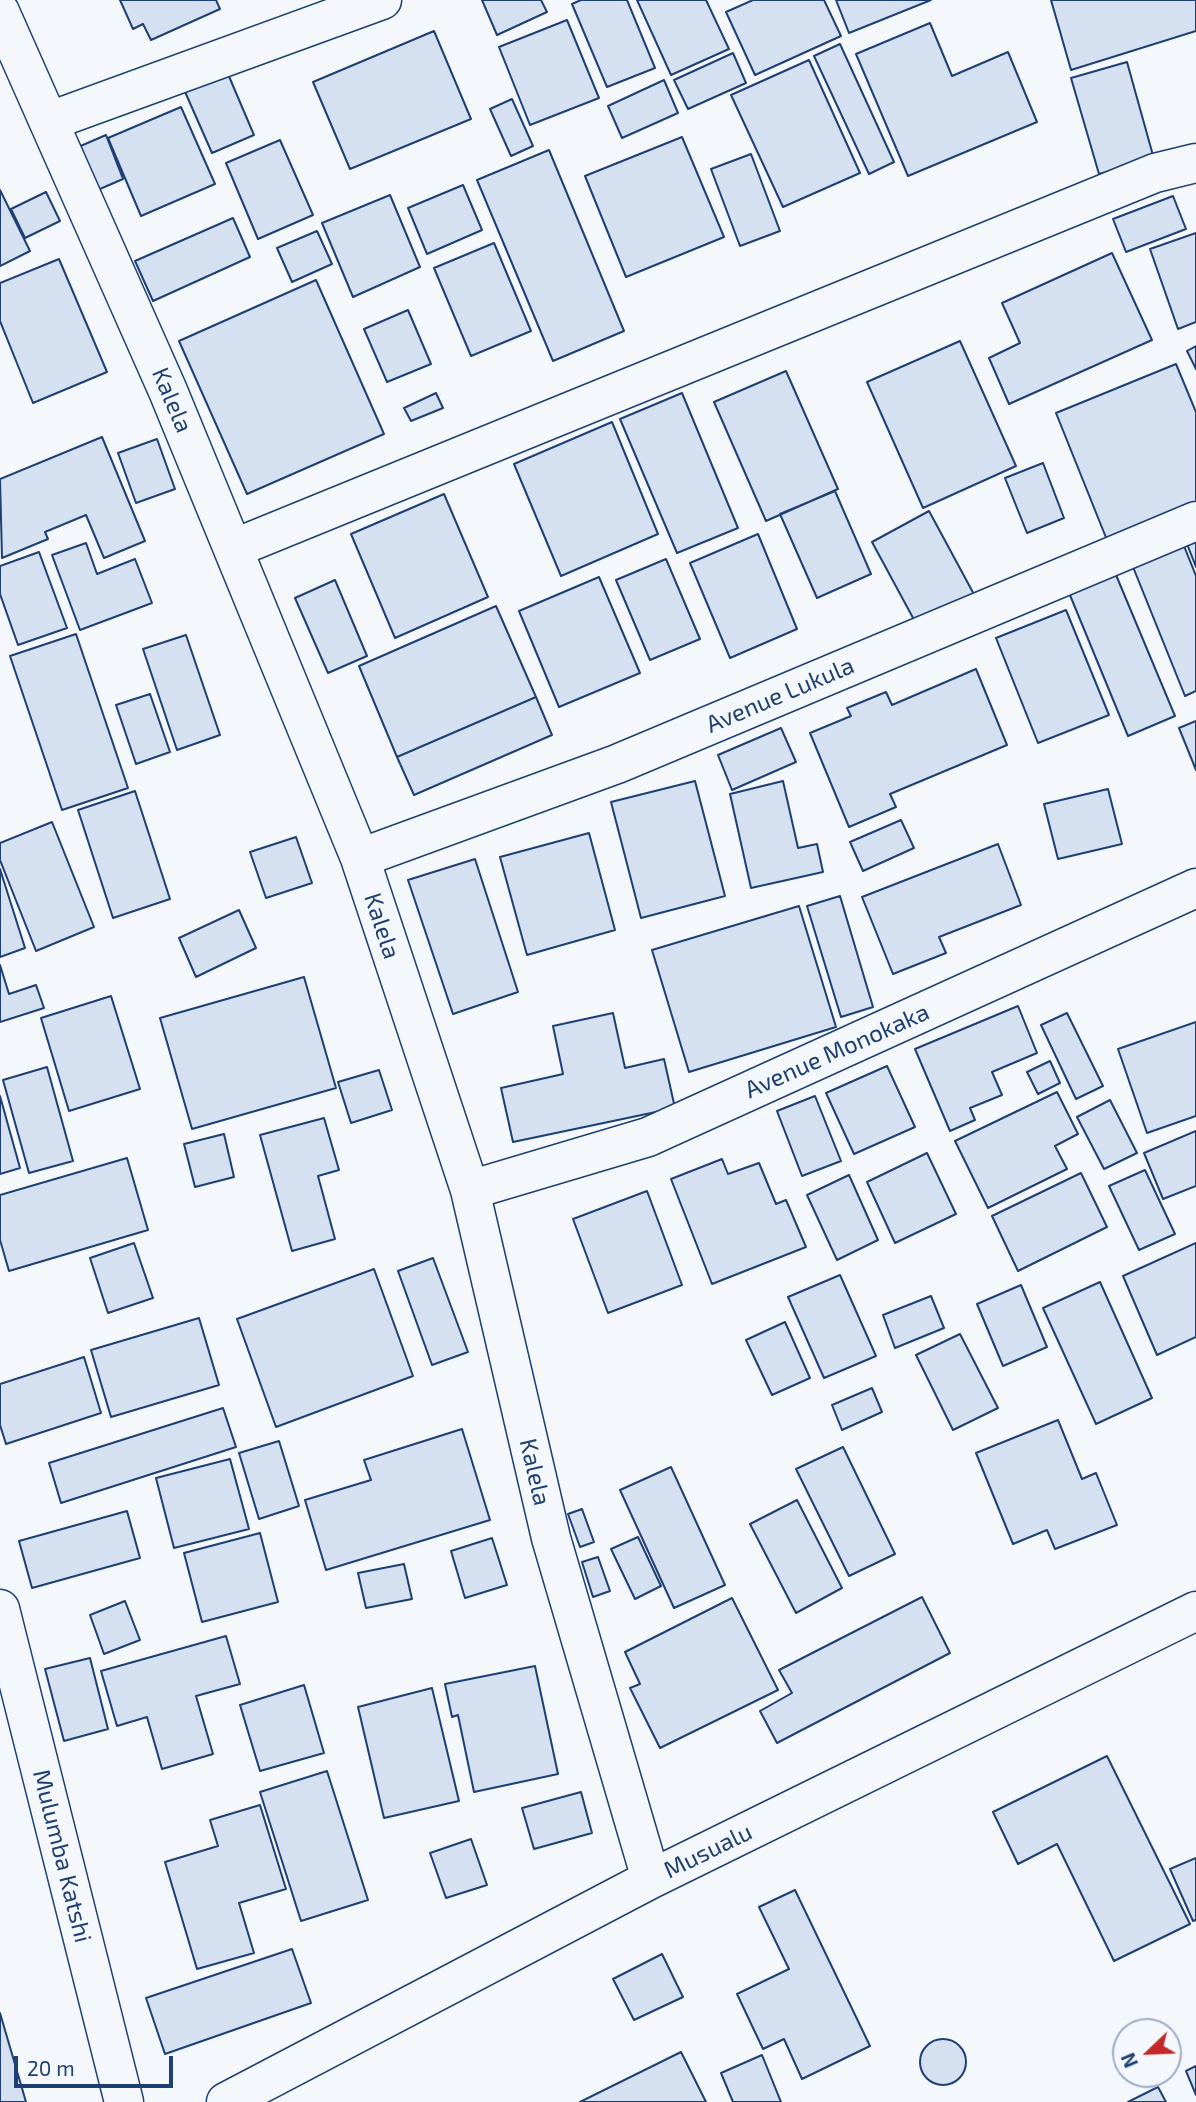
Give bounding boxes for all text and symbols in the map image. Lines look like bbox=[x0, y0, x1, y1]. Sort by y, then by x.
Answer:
street label: Kalela bbox=[146, 363, 198, 437]
street label: Avenue Lukula bbox=[702, 651, 858, 739]
street label: Kalela bbox=[358, 889, 406, 963]
street label: Avenue Monokaka bbox=[740, 997, 934, 1105]
street label: Kalela bbox=[513, 1436, 557, 1508]
street label: Mulumba Katshi bbox=[27, 1766, 97, 1946]
street label: Musualu bbox=[659, 1817, 757, 1885]
north arrow bbox=[1112, 2018, 1182, 2088]
scale bar bbox=[18, 2042, 177, 2086]
text: N bbox=[1116, 2050, 1142, 2071]
text: 20 m bbox=[27, 2055, 75, 2080]

